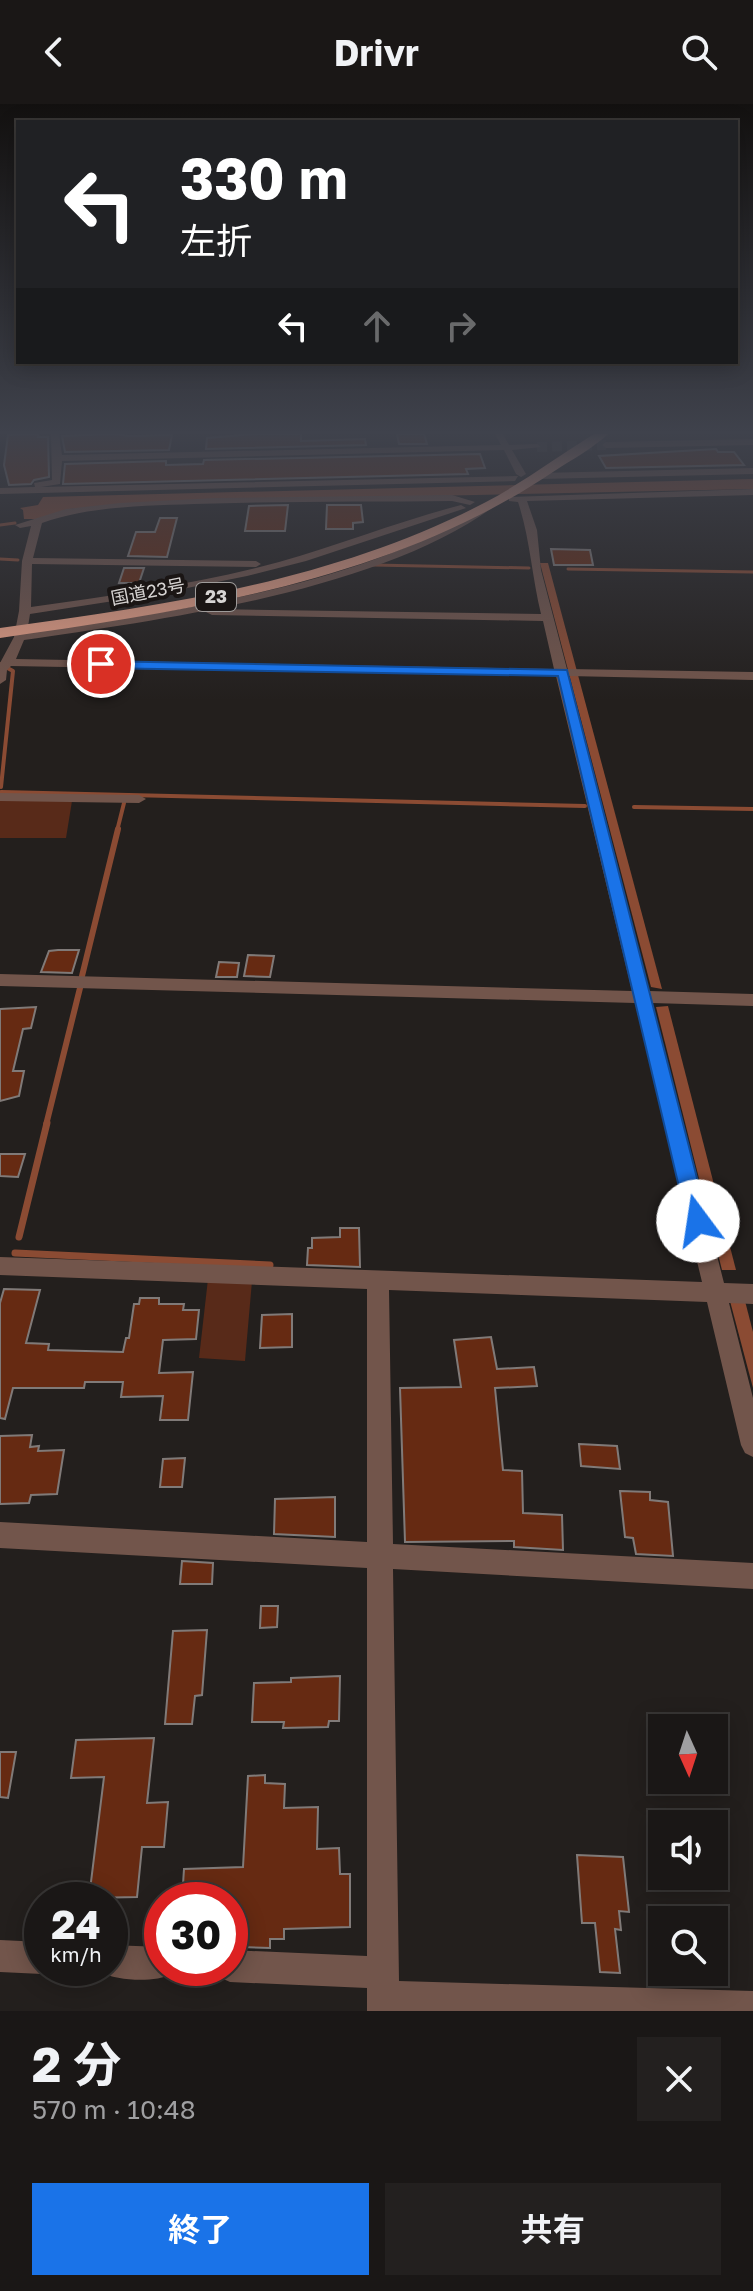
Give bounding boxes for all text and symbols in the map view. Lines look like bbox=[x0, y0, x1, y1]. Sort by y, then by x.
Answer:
icon: back bbox=[32, 30, 76, 74]
icon: search bbox=[677, 30, 721, 74]
text: Drivr bbox=[334, 31, 419, 74]
text: 330 m bbox=[180, 144, 348, 211]
icon: left bbox=[48, 152, 152, 256]
text: 左折 bbox=[180, 219, 252, 262]
icon: left bbox=[271, 304, 315, 348]
icon: ahead bbox=[355, 304, 399, 348]
icon: right bbox=[439, 304, 483, 348]
street label: 国道23号 bbox=[109, 573, 187, 609]
road number: 23 bbox=[196, 583, 236, 611]
pin bbox=[67, 630, 135, 698]
icon: arrive bbox=[79, 642, 123, 686]
position arrow bbox=[656, 1179, 740, 1263]
north arrow bbox=[648, 1714, 728, 1794]
map controls bbox=[648, 1714, 728, 1986]
button: sound bbox=[648, 1810, 728, 1890]
speed limit sign: 30 bbox=[144, 1882, 248, 1986]
text: 24 bbox=[51, 1900, 101, 1948]
button: search bbox=[648, 1906, 728, 1986]
text: km/h bbox=[51, 1942, 101, 1966]
text: 2 分 bbox=[32, 2035, 121, 2093]
button: close bbox=[637, 2037, 721, 2121]
text: 570 m · 10:48 bbox=[32, 2094, 196, 2125]
button: 終了 bbox=[32, 2183, 369, 2275]
button: 共有 bbox=[385, 2183, 721, 2275]

